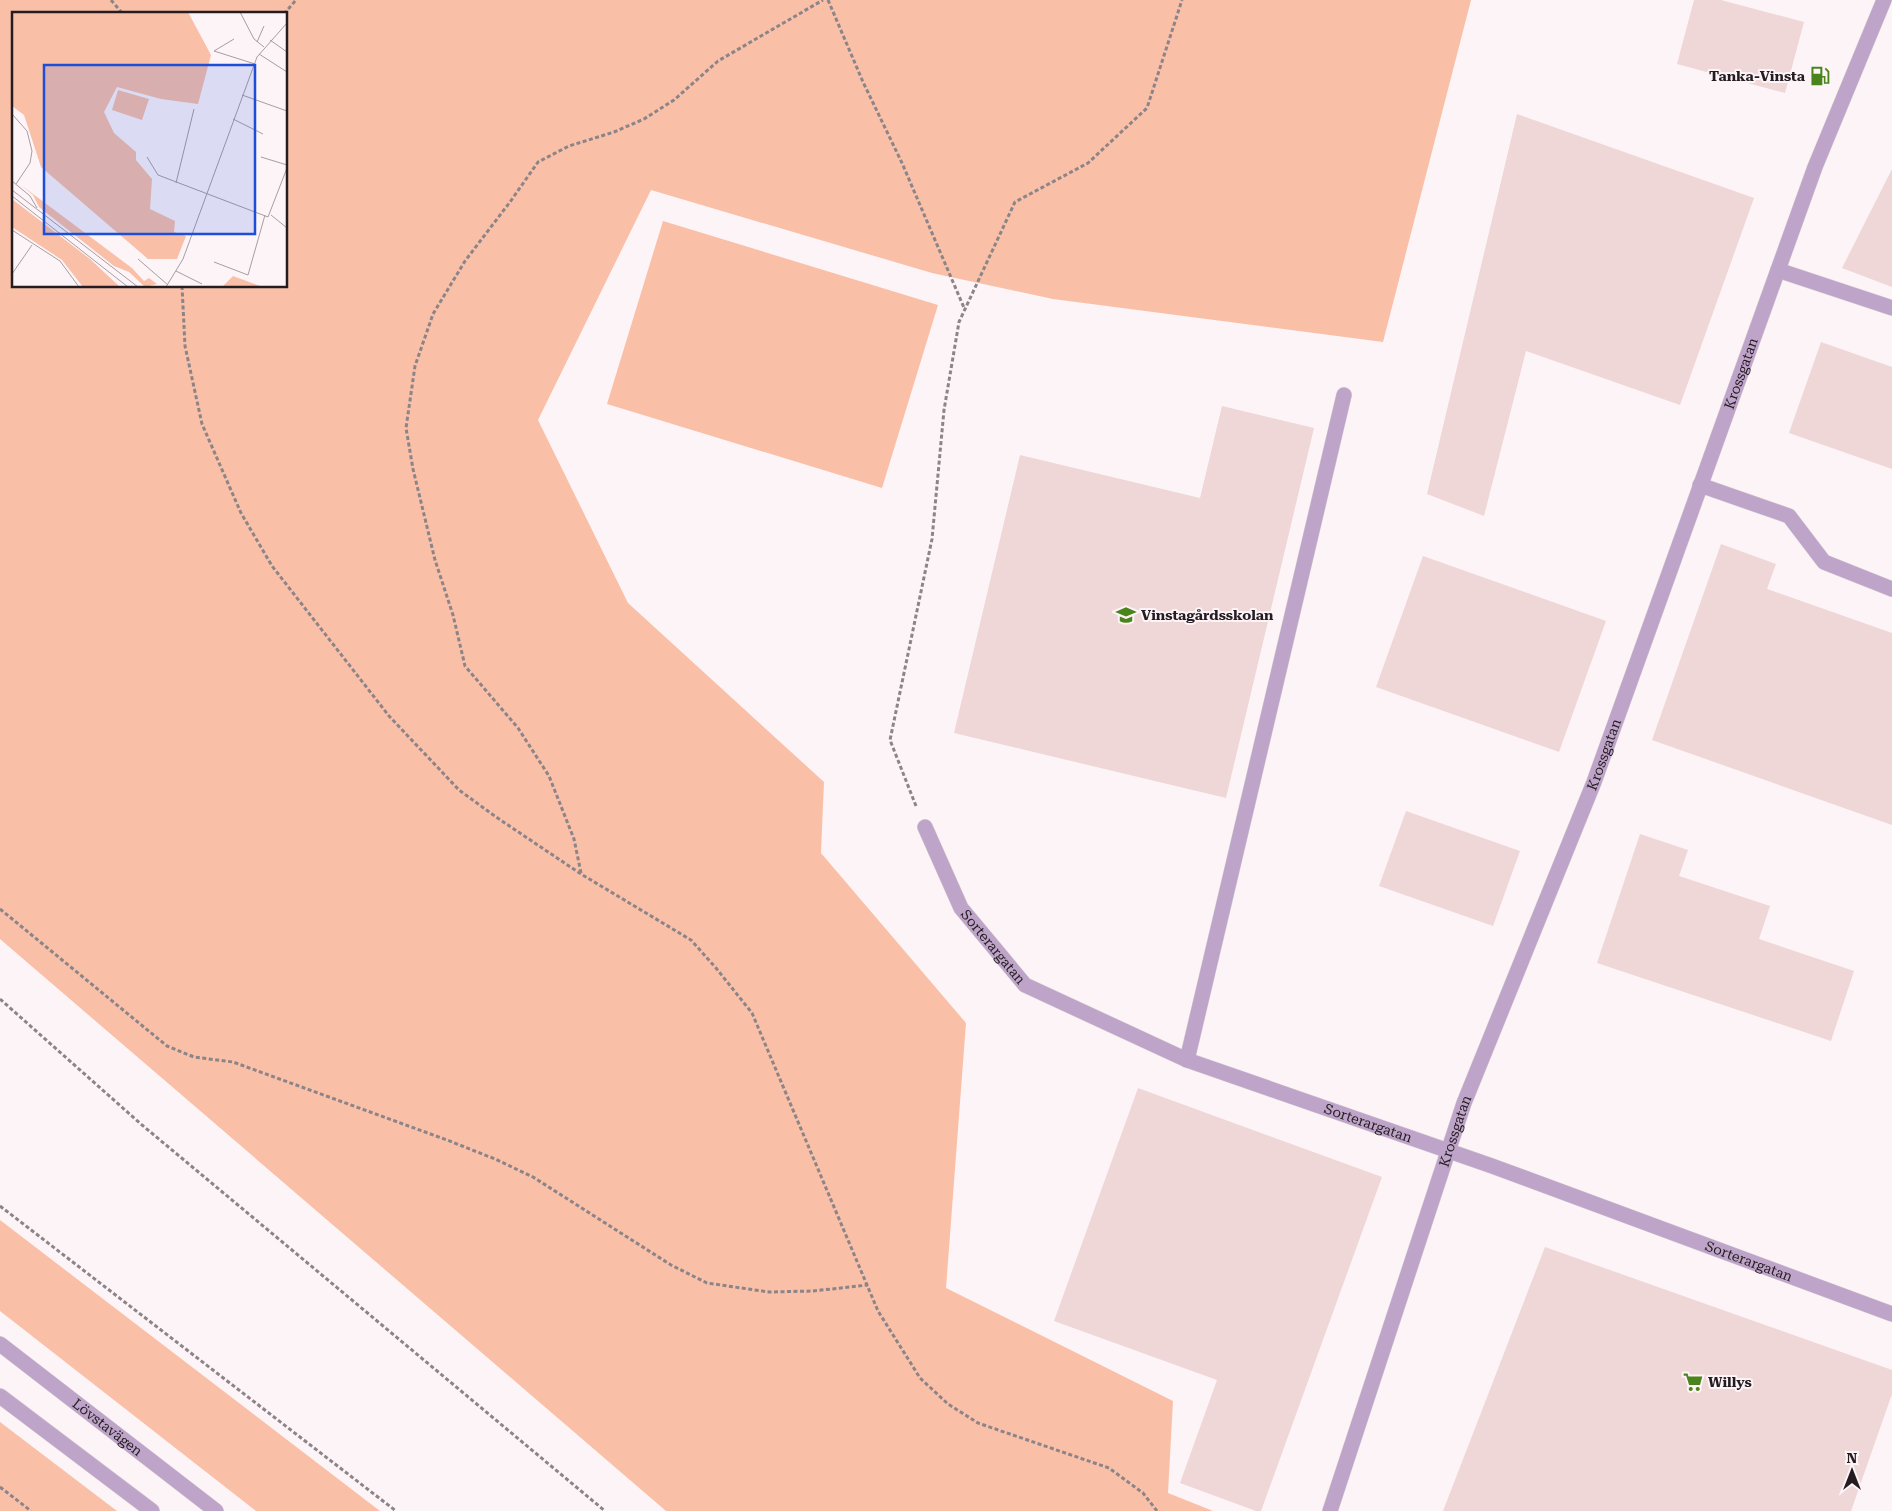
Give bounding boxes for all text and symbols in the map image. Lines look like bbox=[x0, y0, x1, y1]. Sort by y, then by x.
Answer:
inset map bbox=[12, 12, 288, 288]
fuel station icon: Tanka-Vinsta bbox=[1809, 65, 1831, 87]
place label: Tanka-Vinsta bbox=[1709, 68, 1806, 84]
street label: Krossgatan bbox=[1721, 336, 1761, 411]
school or university icon: Vinstagårdsskolan bbox=[1115, 604, 1137, 626]
place label: Vinstagårdsskolan bbox=[1141, 607, 1274, 623]
street label: Krossgatan bbox=[1584, 717, 1624, 793]
street label: Sorterargatan bbox=[958, 906, 1029, 987]
street label: Krossgatan bbox=[1436, 1093, 1474, 1169]
street label: Sorterargatan bbox=[1322, 1100, 1414, 1146]
street label: Sorterargatan bbox=[1703, 1238, 1795, 1284]
supermarket icon: Willys bbox=[1682, 1371, 1704, 1393]
place label: Willys bbox=[1708, 1374, 1752, 1390]
street label: Lövstavägen bbox=[70, 1395, 146, 1459]
north arrow bbox=[1827, 1446, 1877, 1496]
text: N bbox=[1847, 1450, 1858, 1466]

